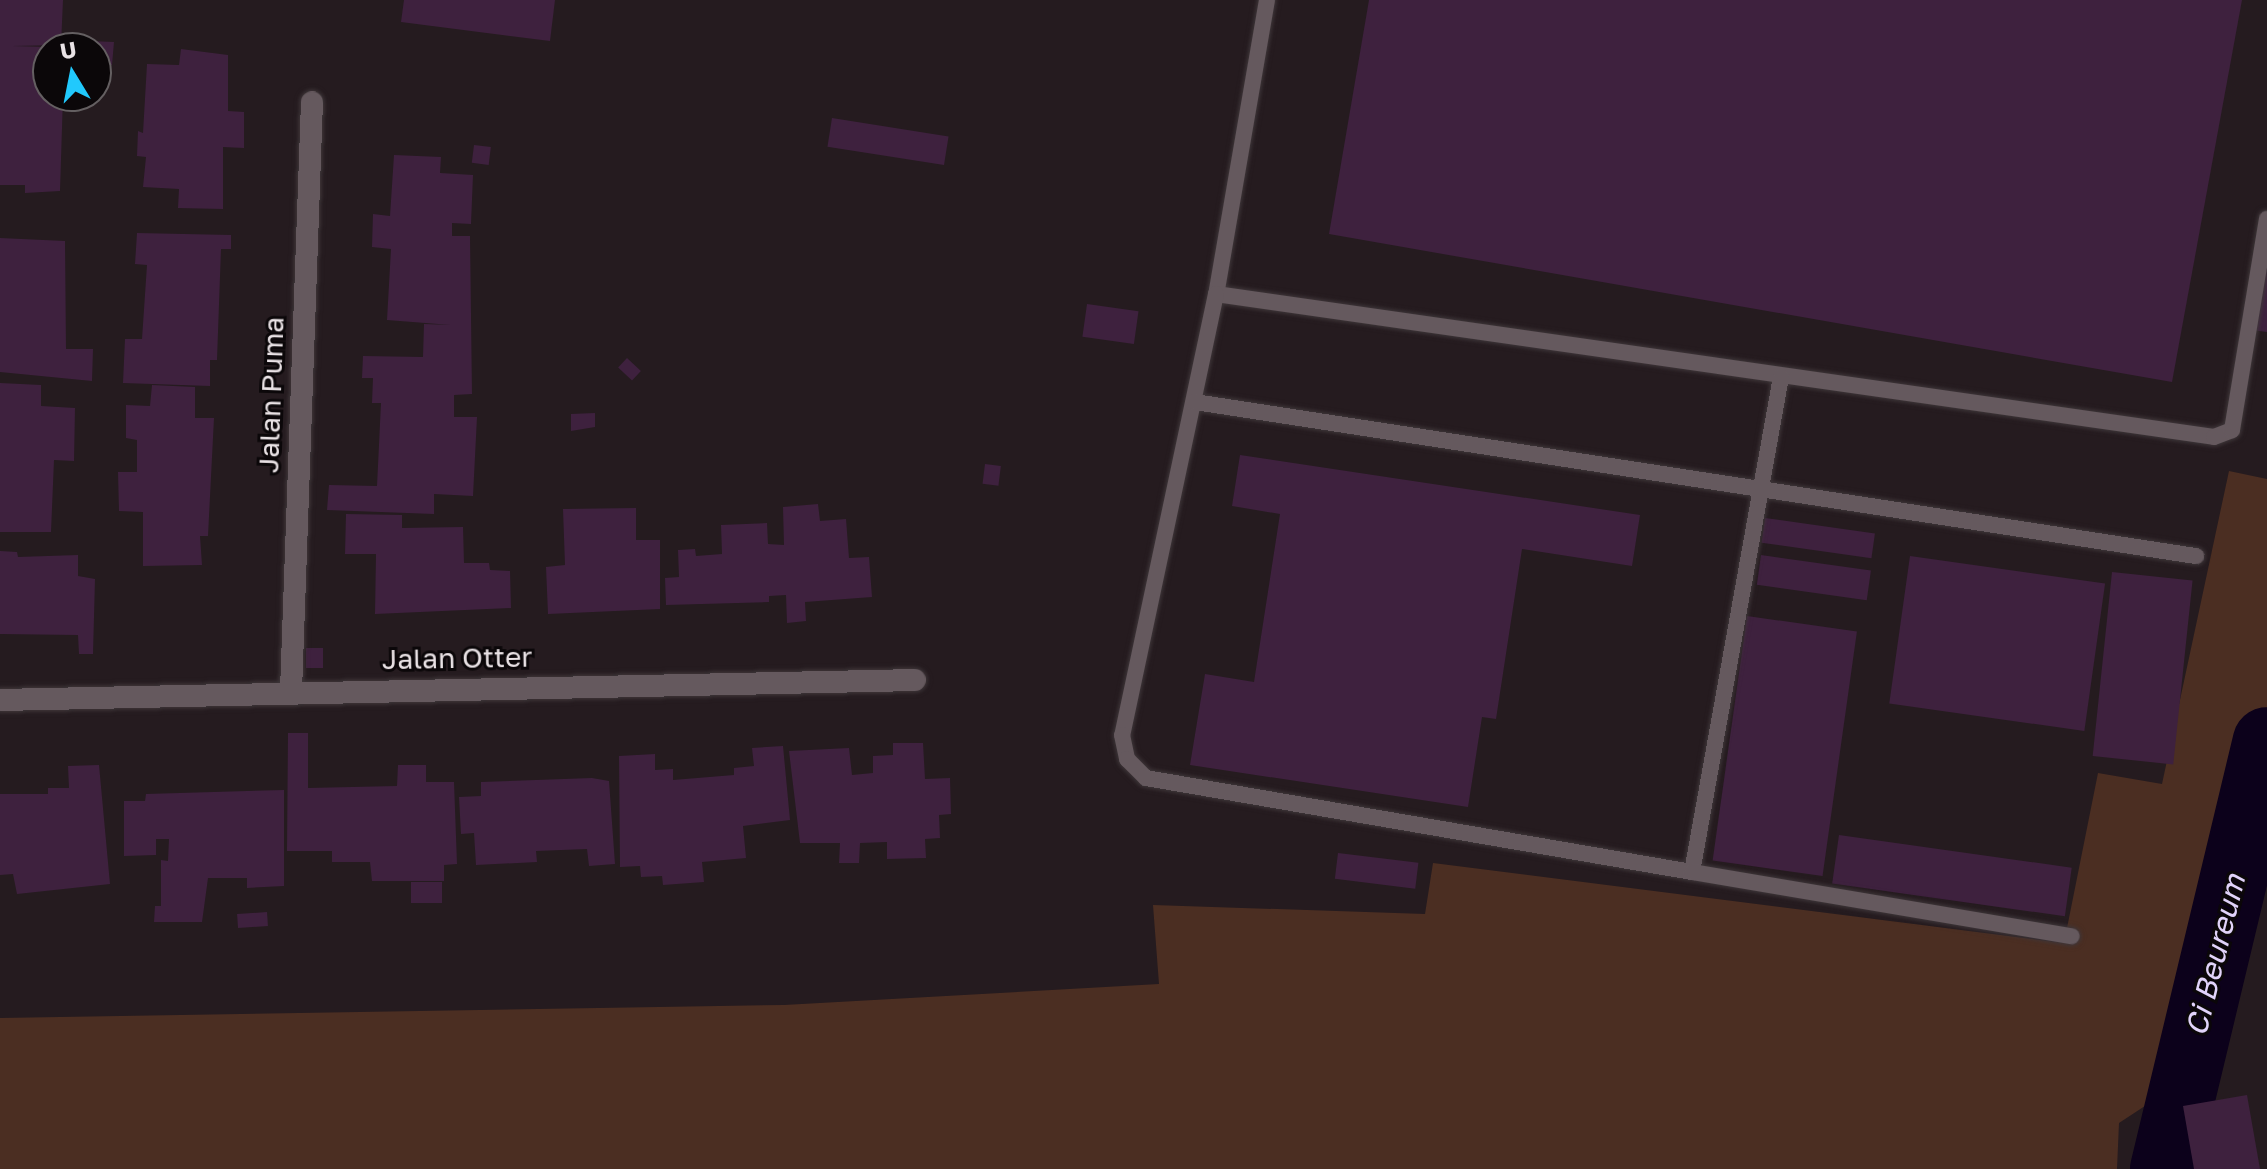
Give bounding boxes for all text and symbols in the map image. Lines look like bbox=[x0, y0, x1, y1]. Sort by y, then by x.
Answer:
north arrow bbox=[32, 32, 112, 112]
text: U bbox=[58, 35, 78, 65]
street label: Jalan Puma bbox=[251, 316, 291, 474]
street label: Jalan Otter bbox=[382, 640, 532, 676]
water label: Ci Beureum bbox=[2178, 871, 2252, 1039]

